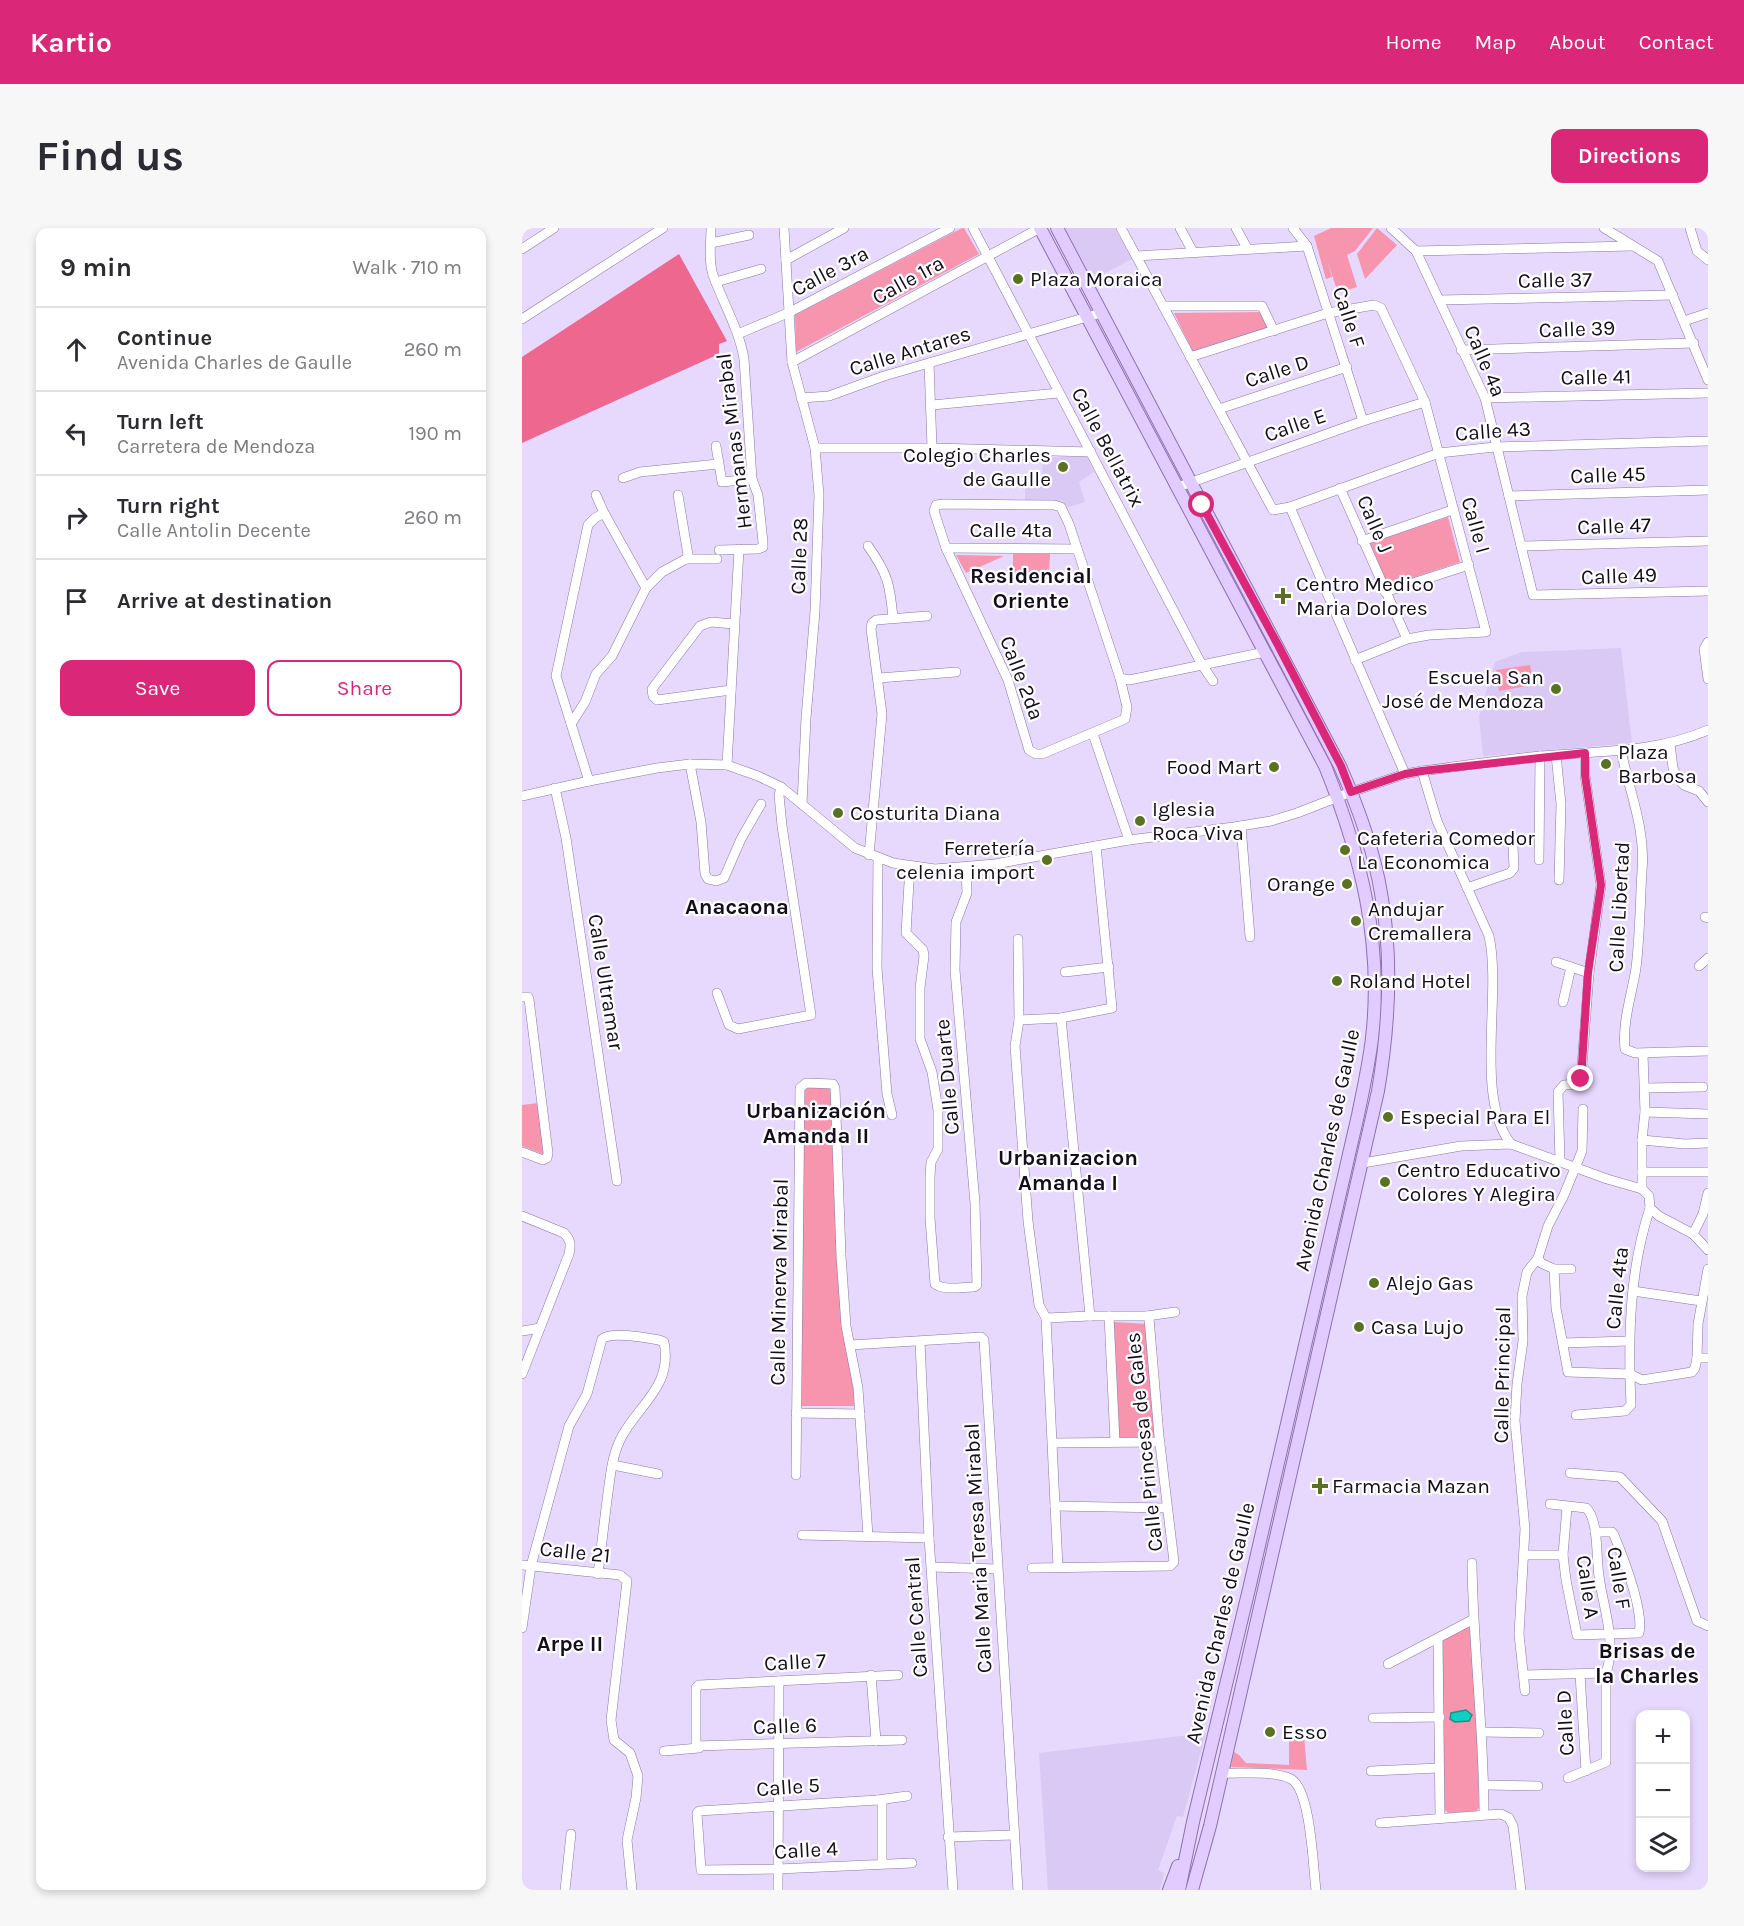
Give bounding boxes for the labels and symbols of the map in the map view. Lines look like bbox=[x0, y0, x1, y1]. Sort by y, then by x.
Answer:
street label: Calle 3ra bbox=[787, 241, 873, 301]
street label: Calle 1ra bbox=[868, 251, 948, 309]
place label: Plaza Moraica bbox=[1030, 267, 1163, 291]
street label: Calle 37 bbox=[1518, 267, 1592, 293]
marker: Plaza Moraica bbox=[1011, 272, 1025, 286]
street label: Calle F bbox=[1328, 283, 1370, 351]
street label: Calle 39 bbox=[1538, 316, 1616, 342]
street label: Calle Antares bbox=[846, 321, 974, 381]
street label: Calle 4a bbox=[1459, 322, 1511, 400]
street label: Calle D bbox=[1242, 349, 1312, 393]
street label: Hermanas Mirabal bbox=[711, 352, 757, 530]
street label: Calle 41 bbox=[1560, 364, 1632, 390]
street label: Calle Bellatrix bbox=[1067, 383, 1150, 511]
street label: Calle E bbox=[1261, 403, 1329, 447]
street label: Calle 43 bbox=[1454, 416, 1532, 446]
place label: Colegio Charles de Gaulle bbox=[903, 443, 1051, 491]
marker: Colegio Charles de Gaulle bbox=[1056, 460, 1070, 474]
street label: Calle 45 bbox=[1570, 462, 1646, 488]
route start bbox=[1188, 491, 1214, 517]
street label: Calle J bbox=[1352, 491, 1398, 557]
street label: Calle I bbox=[1456, 494, 1496, 556]
street label: Calle 47 bbox=[1577, 513, 1651, 539]
street label: Calle 28 bbox=[786, 517, 812, 595]
street label: Calle 4ta bbox=[969, 518, 1053, 542]
district label: Residencial Oriente bbox=[970, 563, 1092, 614]
street label: Calle 49 bbox=[1581, 563, 1657, 589]
place label: Centro Medico Maria Dolores bbox=[1296, 572, 1434, 620]
marker: Centro Medico Maria Dolores bbox=[1274, 587, 1292, 605]
street label: Calle 2da bbox=[995, 633, 1049, 723]
place label: Escuela San José de Mendoza bbox=[1382, 665, 1544, 713]
marker: Escuela San José de Mendoza bbox=[1549, 682, 1563, 696]
place label: Plaza Barbosa bbox=[1618, 740, 1697, 788]
place label: Food Mart bbox=[1166, 755, 1262, 779]
marker: Plaza Barbosa bbox=[1599, 757, 1613, 771]
marker: Food Mart bbox=[1267, 760, 1281, 774]
place label: Iglesia Roca Viva bbox=[1152, 797, 1244, 845]
place label: Costurita Diana bbox=[850, 801, 1000, 825]
marker: Costurita Diana bbox=[831, 806, 845, 820]
marker: Iglesia Roca Viva bbox=[1133, 814, 1147, 828]
place label: Cafeteria Comedor La Economica bbox=[1357, 826, 1535, 874]
place label: Ferretería celenia import bbox=[896, 836, 1035, 884]
street label: Calle Libertad bbox=[1604, 841, 1634, 973]
marker: Cafeteria Comedor La Economica bbox=[1338, 843, 1352, 857]
marker: Ferretería celenia import bbox=[1040, 853, 1054, 867]
place label: Orange bbox=[1267, 872, 1335, 896]
marker: Orange bbox=[1340, 877, 1354, 891]
district label: Anacaona bbox=[685, 894, 789, 920]
place label: Andujar Cremallera bbox=[1368, 897, 1472, 945]
street label: Calle Ultramar bbox=[583, 912, 629, 1052]
marker: Andujar Cremallera bbox=[1349, 914, 1363, 928]
place label: Roland Hotel bbox=[1349, 969, 1471, 993]
marker: Roland Hotel bbox=[1330, 974, 1344, 988]
street label: Calle Duarte bbox=[930, 1018, 964, 1136]
street label: Avenida Charles de Gaulle bbox=[1290, 1027, 1364, 1273]
route end bbox=[1567, 1065, 1593, 1091]
district label: Urbanización Amanda II bbox=[746, 1098, 886, 1149]
place label: Especial Para El bbox=[1400, 1105, 1550, 1129]
marker: Especial Para El bbox=[1381, 1110, 1395, 1124]
district label: Urbanizacion Amanda I bbox=[998, 1145, 1138, 1196]
place label: Centro Educativo Colores Y Alegira bbox=[1397, 1158, 1561, 1206]
marker: Centro Educativo Colores Y Alegira bbox=[1378, 1175, 1392, 1189]
street label: Calle Minerva Mirabal bbox=[765, 1178, 793, 1386]
street label: Calle 4ta bbox=[1601, 1245, 1633, 1331]
place label: Alejo Gas bbox=[1386, 1271, 1474, 1295]
marker: Alejo Gas bbox=[1367, 1276, 1381, 1290]
street label: Calle Principal bbox=[1489, 1306, 1515, 1444]
place label: Casa Lujo bbox=[1371, 1315, 1464, 1339]
marker: Casa Lujo bbox=[1352, 1320, 1366, 1334]
street label: Calle Princesa de Gales bbox=[1121, 1331, 1167, 1553]
street label: Calle Maria Teresa Mirabal bbox=[959, 1422, 997, 1674]
place label: Farmacia Mazan bbox=[1332, 1474, 1490, 1498]
marker: Farmacia Mazan bbox=[1313, 1479, 1327, 1493]
street label: Avenida Charles de Gaulle bbox=[1181, 1500, 1259, 1746]
street label: Calle 21 bbox=[538, 1536, 612, 1568]
street label: Calle F bbox=[1602, 1545, 1636, 1611]
street label: Calle A bbox=[1572, 1554, 1604, 1620]
street label: Calle Central bbox=[900, 1556, 932, 1678]
district label: Arpe II bbox=[537, 1631, 603, 1657]
district label: Brisas de la Charles bbox=[1595, 1638, 1699, 1689]
street label: Calle 7 bbox=[764, 1648, 827, 1676]
street label: Calle D bbox=[1551, 1690, 1579, 1756]
street label: Calle 6 bbox=[753, 1713, 817, 1739]
place label: Esso bbox=[1282, 1720, 1327, 1744]
marker: Esso bbox=[1263, 1725, 1277, 1739]
street label: Calle 5 bbox=[755, 1773, 821, 1801]
street label: Calle 4 bbox=[774, 1836, 839, 1864]

